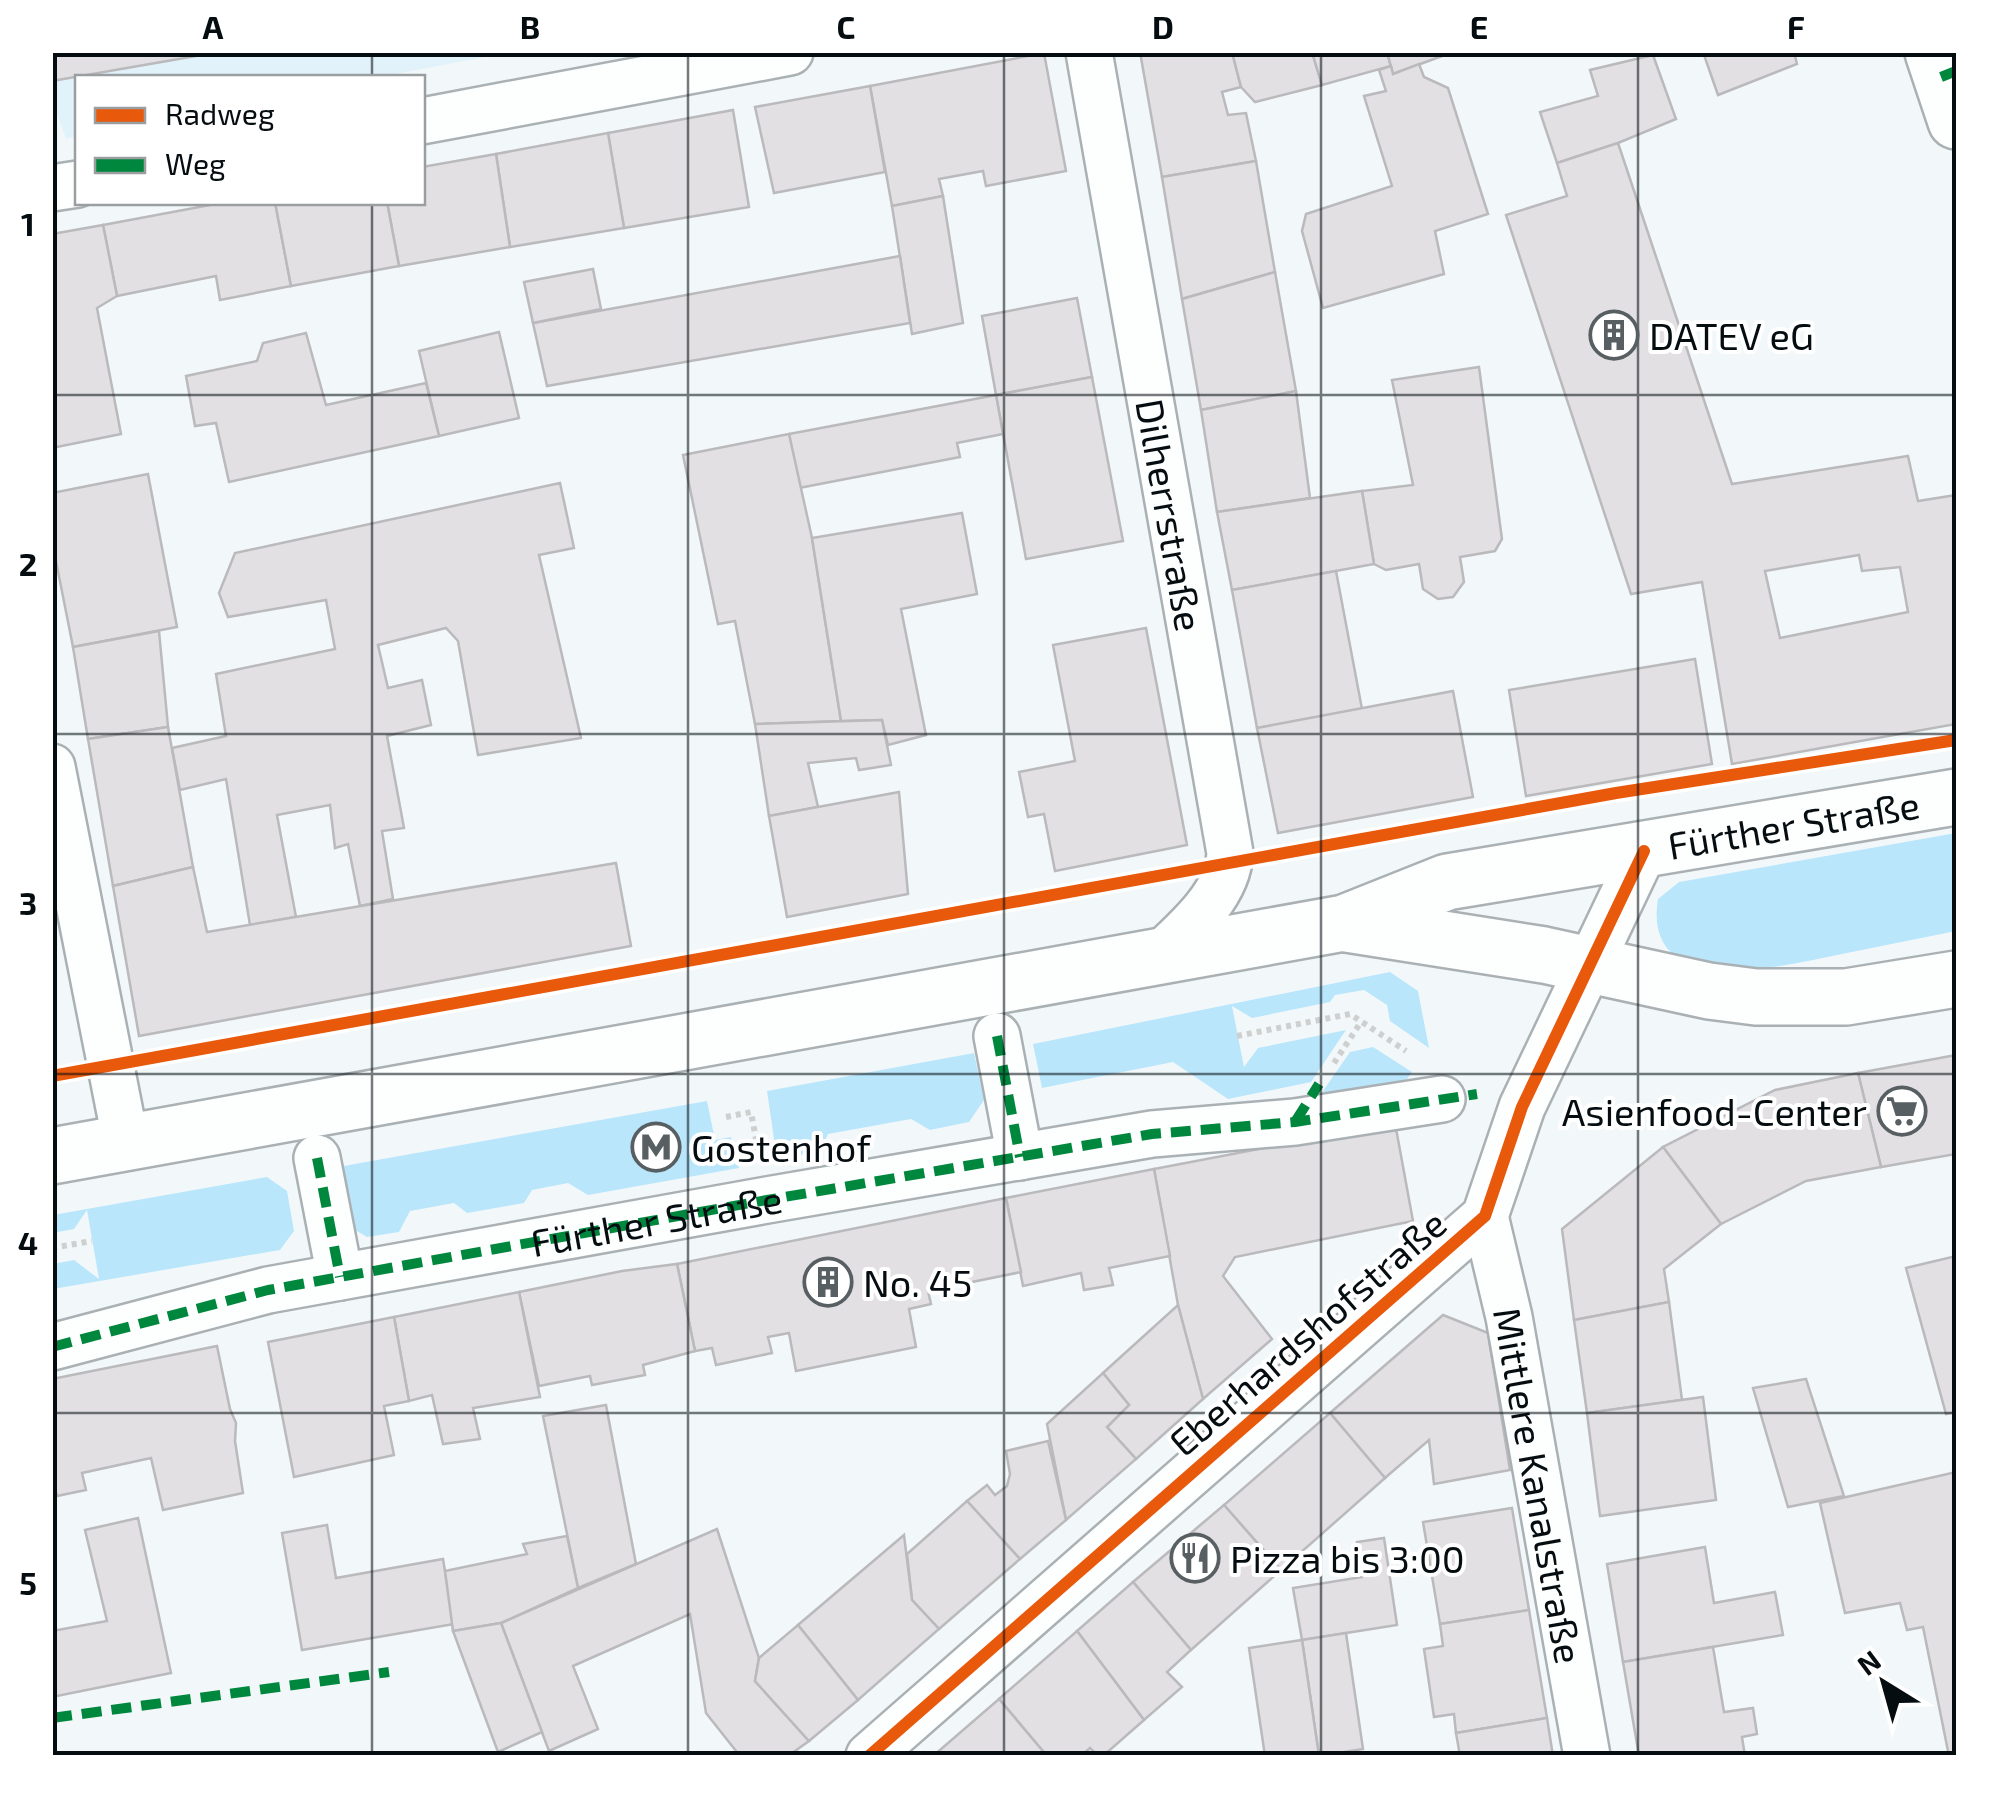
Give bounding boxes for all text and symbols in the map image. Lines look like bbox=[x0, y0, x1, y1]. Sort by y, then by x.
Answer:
text: A bbox=[203, 7, 224, 45]
text: B bbox=[520, 7, 540, 45]
text: C bbox=[837, 7, 855, 45]
text: D bbox=[1152, 7, 1174, 45]
text: E bbox=[1470, 7, 1488, 45]
text: F bbox=[1787, 7, 1805, 45]
legend bbox=[75, 75, 425, 205]
text: Radweg bbox=[165, 95, 275, 131]
text: Weg bbox=[165, 145, 226, 181]
text: 1 bbox=[21, 204, 35, 242]
building icon: DATEV eG bbox=[1588, 309, 1640, 361]
place label: DATEV eG bbox=[1649, 312, 1814, 358]
street label: Dilherrstraße bbox=[1127, 395, 1213, 635]
text: 2 bbox=[19, 544, 37, 582]
street label: Fürther Straße bbox=[1664, 780, 1923, 868]
text: 3 bbox=[19, 883, 37, 921]
supermarket icon: Asienfood-Center bbox=[1876, 1085, 1928, 1137]
place label: Asienfood-Center bbox=[1562, 1088, 1867, 1134]
metro station icon: Gostenhof bbox=[630, 1121, 682, 1173]
place label: Gostenhof bbox=[691, 1124, 872, 1170]
street label: Fürther Straße bbox=[527, 1175, 785, 1265]
street label: Eberhardshofstraße bbox=[1159, 1199, 1455, 1465]
text: 4 bbox=[18, 1223, 38, 1261]
building icon: No. 45 bbox=[802, 1256, 854, 1308]
place label: No. 45 bbox=[863, 1259, 972, 1305]
street label: Mittlere Kanalstraße bbox=[1485, 1304, 1593, 1667]
restaurant icon: Pizza bis 3:00 bbox=[1169, 1532, 1221, 1584]
place label: Pizza bis 3:00 bbox=[1230, 1535, 1465, 1581]
text: 5 bbox=[19, 1563, 37, 1601]
north arrow bbox=[1834, 1633, 1934, 1733]
text: N bbox=[1850, 1643, 1887, 1682]

